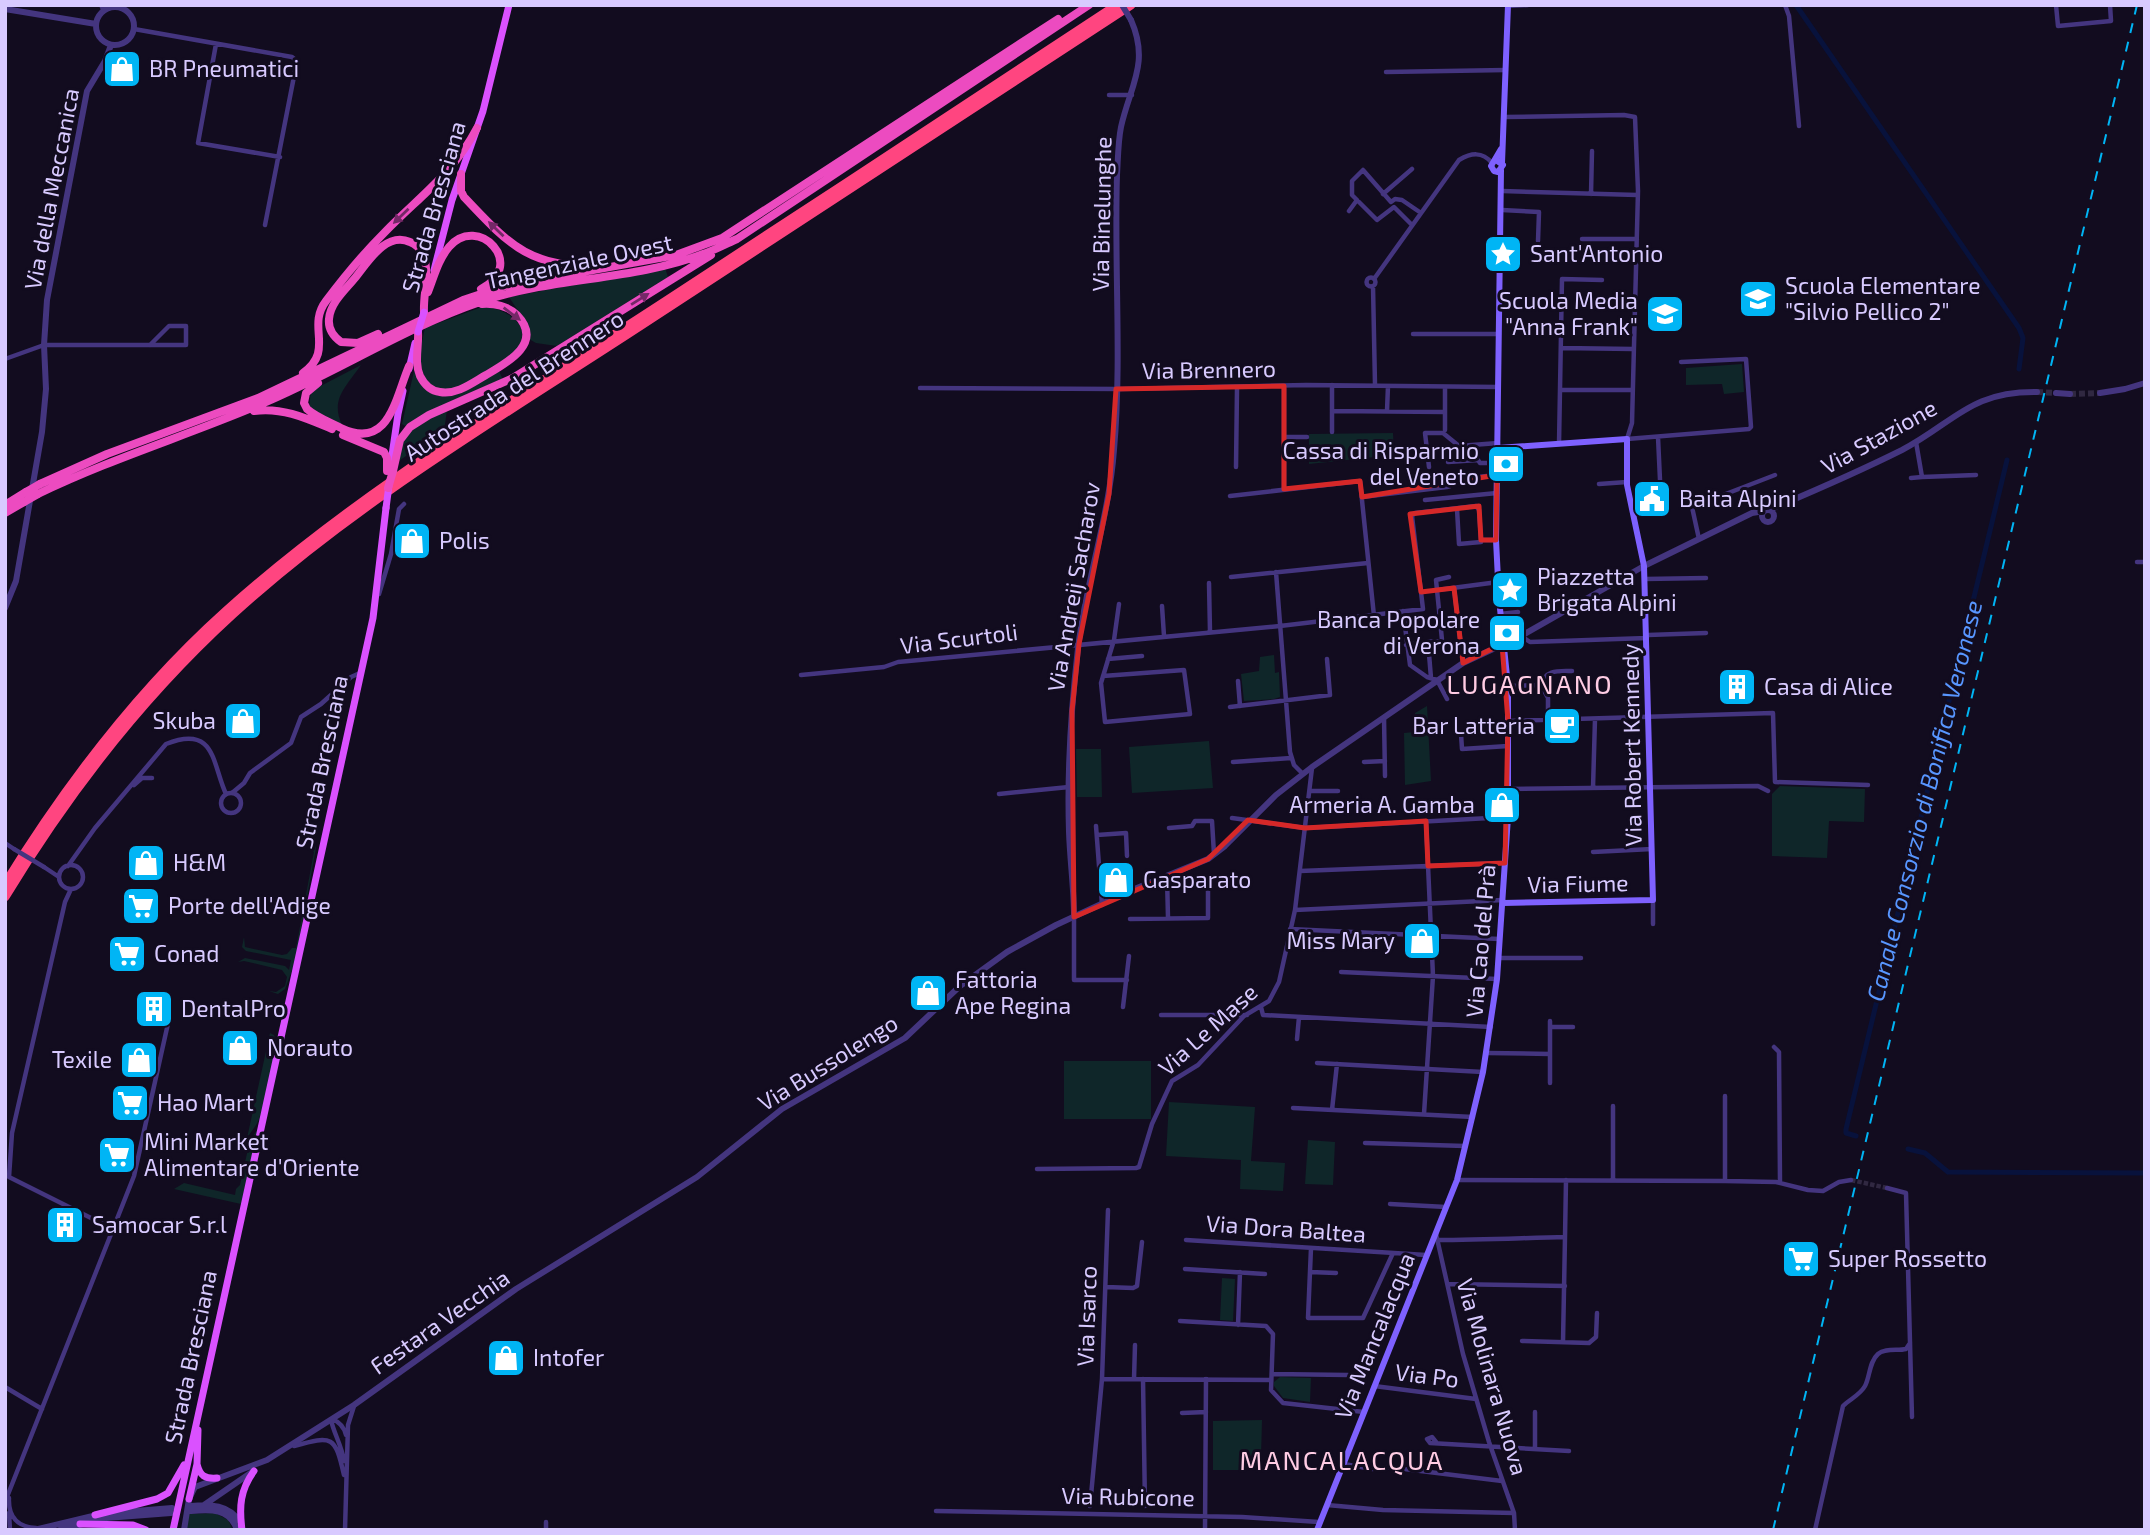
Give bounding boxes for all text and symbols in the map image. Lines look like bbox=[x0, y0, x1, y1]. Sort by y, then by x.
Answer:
shop icon: BR Pneumatici bbox=[101, 48, 143, 90]
place label: BR Pneumatici bbox=[149, 54, 299, 82]
street label: Via della Meccanica bbox=[18, 86, 84, 292]
street label: Strada Bresciana bbox=[395, 118, 471, 296]
street label: Via Binelunghe bbox=[1086, 136, 1116, 292]
one-way arrow bbox=[393, 208, 410, 224]
one-way arrow bbox=[488, 220, 505, 237]
street label: Tangenziale Ovest bbox=[483, 228, 675, 294]
place icon: Sant'Antonio bbox=[1482, 233, 1524, 275]
place label: Sant'Antonio bbox=[1530, 239, 1663, 267]
place label: Scuola Elementare "Silvio Pellico 2" bbox=[1785, 271, 1981, 325]
school or university icon: Scuola Elementare "Silvio Pellico 2" bbox=[1737, 278, 1779, 320]
place label: Scuola Media "Anna Frank" bbox=[1499, 286, 1638, 340]
one-way arrow bbox=[631, 292, 650, 305]
school or university icon: Scuola Media "Anna Frank" bbox=[1644, 293, 1686, 335]
street label: Autostrada del Brennero bbox=[398, 304, 628, 467]
one-way arrow bbox=[503, 306, 521, 321]
street label: Via Brennero bbox=[1142, 354, 1276, 384]
street label: Via Stazione bbox=[1816, 393, 1941, 479]
place label: Cassa di Risparmio del Veneto bbox=[1282, 436, 1479, 490]
bank icon: Cassa di Risparmio del Veneto bbox=[1485, 443, 1527, 485]
public building icon: Baita Alpini bbox=[1631, 478, 1673, 520]
street label: Via Andreij Sacharov bbox=[1041, 480, 1105, 694]
place label: Baita Alpini bbox=[1679, 484, 1797, 512]
shop icon: Polis bbox=[391, 520, 433, 562]
place label: Polis bbox=[439, 526, 490, 554]
place label: Piazzetta Brigata Alpini bbox=[1537, 562, 1677, 616]
place icon: Piazzetta Brigata Alpini bbox=[1489, 569, 1531, 611]
water label: Canale Consorzio di Bonifica Veronese bbox=[1860, 597, 1987, 1004]
place label: Banca Popolare di Verona bbox=[1317, 605, 1480, 659]
bank icon: Banca Popolare di Verona bbox=[1486, 612, 1528, 654]
street label: Via Scurtoli bbox=[898, 617, 1019, 659]
street label: Via Robert Kennedy bbox=[1615, 643, 1647, 847]
building icon: Casa di Alice bbox=[1716, 666, 1758, 708]
district label: LUGAGNANO bbox=[1446, 668, 1614, 699]
street label: Strada Bresciana bbox=[289, 672, 353, 851]
place label: Casa di Alice bbox=[1764, 672, 1893, 700]
shop icon: Skuba bbox=[222, 700, 264, 742]
cafe icon: Bar Latteria bbox=[1541, 705, 1583, 747]
place label: Skuba bbox=[153, 706, 216, 734]
place label: Bar Latteria bbox=[1412, 711, 1535, 739]
shop icon: Armeria A. Gamba bbox=[1481, 784, 1523, 826]
place label: Armeria A. Gamba bbox=[1289, 790, 1475, 818]
shop icon: H&M bbox=[125, 842, 167, 884]
place label: H&M bbox=[173, 848, 226, 876]
shop icon: Gasparato bbox=[1095, 859, 1137, 901]
street label: Via Cao del Prà bbox=[1459, 863, 1501, 1019]
place label: Gasparato bbox=[1143, 865, 1251, 893]
street label: Via Fiume bbox=[1527, 868, 1629, 898]
supermarket icon: Porte dell'Adige bbox=[120, 885, 162, 927]
place label: Porte dell'Adige bbox=[168, 891, 331, 919]
shop icon: Miss Mary bbox=[1401, 920, 1443, 962]
place label: Miss Mary bbox=[1286, 926, 1395, 954]
supermarket icon: Conad bbox=[106, 933, 148, 975]
place label: Conad bbox=[154, 939, 219, 967]
place label: Fattoria Ape Regina bbox=[955, 965, 1071, 1019]
shop icon: Fattoria Ape Regina bbox=[907, 972, 949, 1014]
street label: Via Le Mase bbox=[1152, 978, 1263, 1081]
building icon: DentalPro bbox=[133, 988, 175, 1030]
place label: DentalPro bbox=[181, 994, 286, 1022]
street label: Via Bussolengo bbox=[752, 1008, 903, 1116]
shop icon: Norauto bbox=[219, 1027, 261, 1069]
place label: Norauto bbox=[267, 1033, 353, 1061]
shop icon: Texile bbox=[118, 1039, 160, 1081]
place label: Texile bbox=[52, 1045, 112, 1073]
supermarket icon: Hao Mart bbox=[109, 1082, 151, 1124]
place label: Hao Mart bbox=[157, 1088, 254, 1116]
place label: Mini Market Alimentare d'Oriente bbox=[144, 1127, 360, 1181]
supermarket icon: Mini Market Alimentare d'Oriente bbox=[96, 1134, 138, 1176]
building icon: Samocar S.r.l bbox=[44, 1204, 86, 1246]
street label: Via Dora Baltea bbox=[1205, 1208, 1367, 1248]
place label: Samocar S.r.l bbox=[92, 1210, 227, 1238]
supermarket icon: Super Rossetto bbox=[1780, 1238, 1822, 1280]
place label: Super Rossetto bbox=[1828, 1244, 1987, 1272]
street label: Via Mancalacqua bbox=[1328, 1248, 1420, 1423]
street label: Festara Vecchia bbox=[364, 1263, 514, 1380]
street label: Via Isarco bbox=[1070, 1265, 1102, 1367]
street label: Strada Bresciana bbox=[158, 1267, 222, 1446]
street label: Via Molinara Nuova bbox=[1452, 1275, 1534, 1478]
shop icon: Intofer bbox=[485, 1337, 527, 1379]
place label: Intofer bbox=[533, 1343, 604, 1371]
street label: Via Po bbox=[1394, 1357, 1461, 1393]
district label: MANCALACQUA bbox=[1239, 1444, 1445, 1475]
street label: Via Rubicone bbox=[1061, 1481, 1195, 1511]

